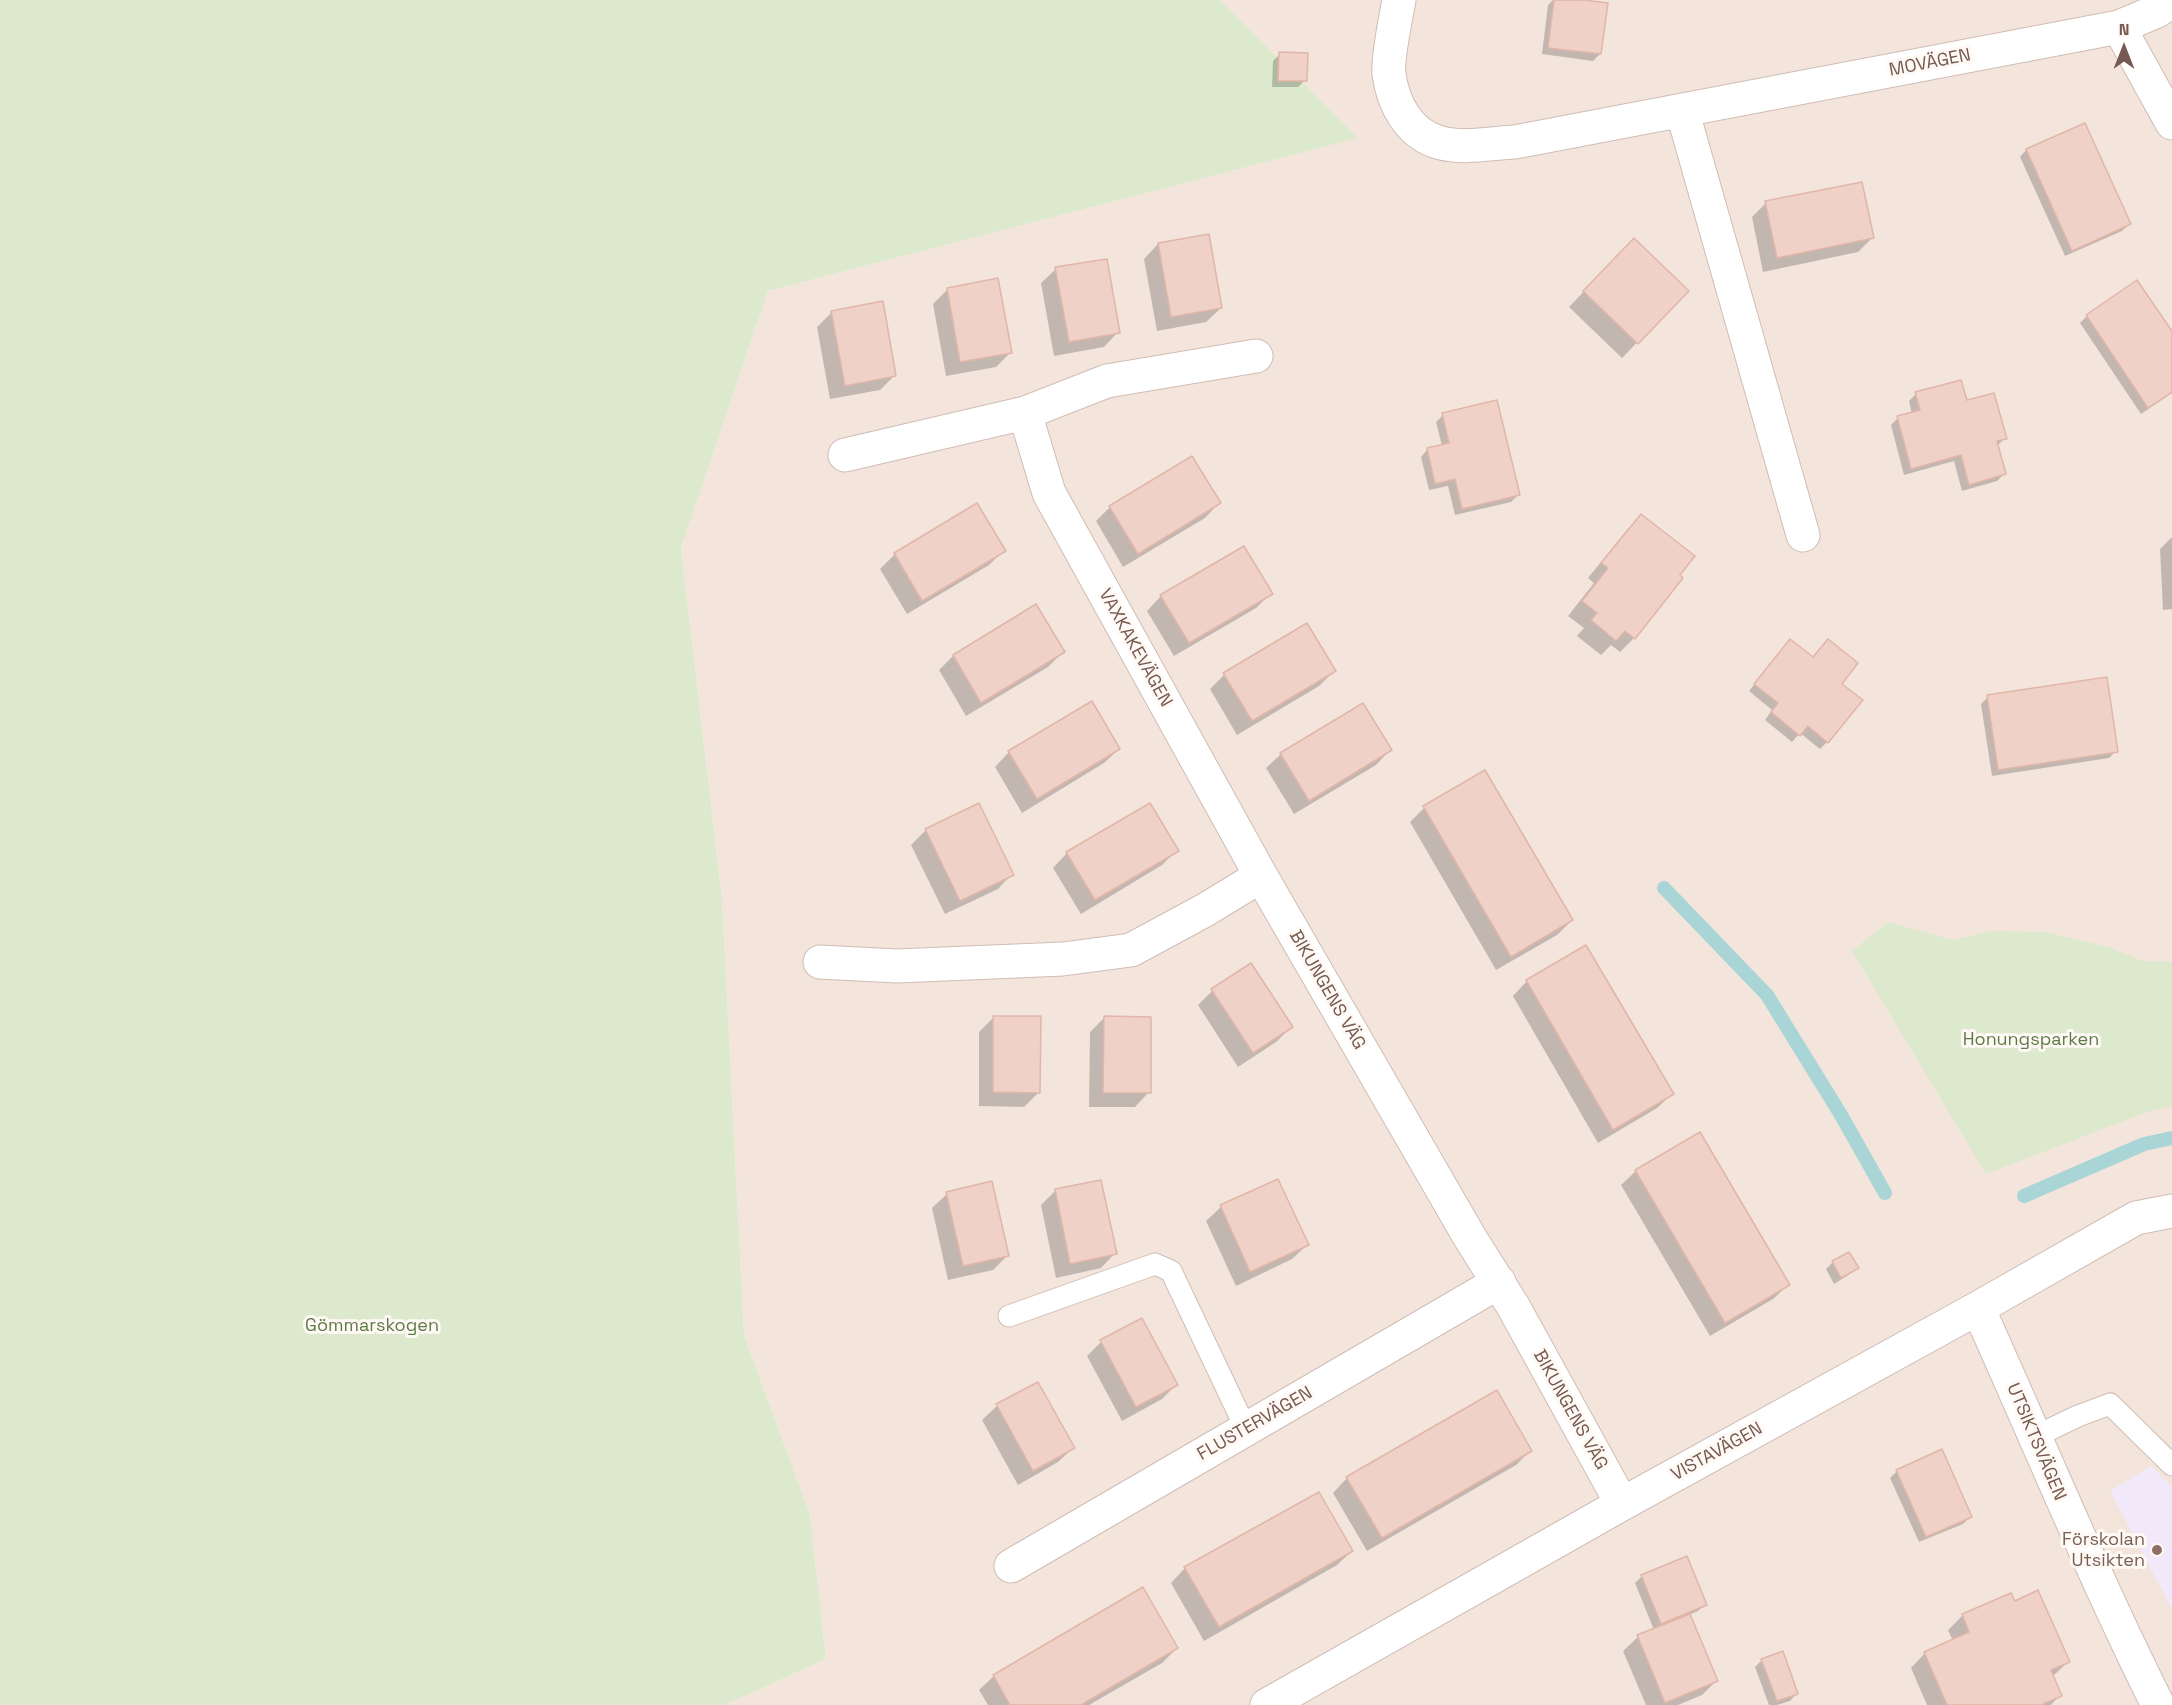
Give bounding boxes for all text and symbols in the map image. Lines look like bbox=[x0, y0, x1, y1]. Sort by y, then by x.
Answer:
north arrow bbox=[2094, 18, 2154, 78]
text: N bbox=[2119, 19, 2129, 40]
street label: MOVÄGEN bbox=[1887, 45, 1973, 81]
street label: VAXKAKEVÄGEN bbox=[1094, 585, 1176, 711]
street label: BIKUNGENS VÄG bbox=[1284, 927, 1370, 1053]
park label: Honungsparken bbox=[1963, 1029, 2099, 1051]
park label: Gömmarskogen bbox=[305, 1315, 439, 1337]
street label: BIKUNGENS VÄG bbox=[1528, 1346, 1612, 1474]
street label: UTSIKTSVÄGEN bbox=[2002, 1380, 2070, 1504]
street label: FLUSTERVÄGEN bbox=[1194, 1382, 1316, 1466]
street label: VISTAVÄGEN bbox=[1668, 1418, 1766, 1486]
place label: Förskolan Utsikten bbox=[2062, 1529, 2145, 1572]
marker: Förskolan Utsikten bbox=[2150, 1543, 2164, 1557]

